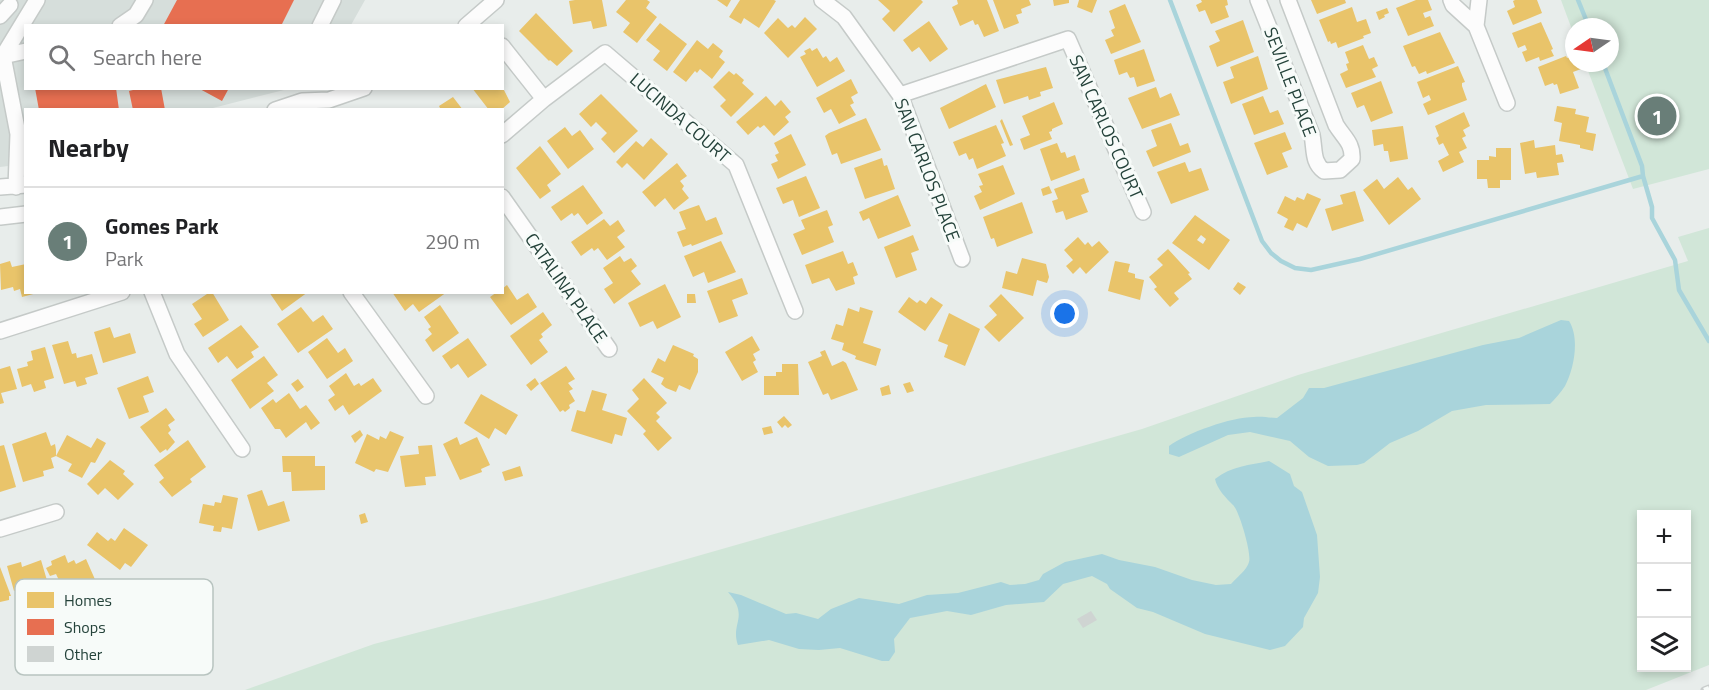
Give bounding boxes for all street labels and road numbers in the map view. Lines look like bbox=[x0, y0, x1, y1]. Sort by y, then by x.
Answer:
street label: SEVILLE PLACE bbox=[1257, 23, 1324, 141]
street label: SAN CARLOS COURT bbox=[1063, 50, 1151, 204]
street label: LUCINDA COURT bbox=[624, 66, 737, 169]
street label: SAN CARLOS PLACE bbox=[888, 94, 967, 245]
street label: CATALINA PLACE bbox=[519, 227, 614, 348]

